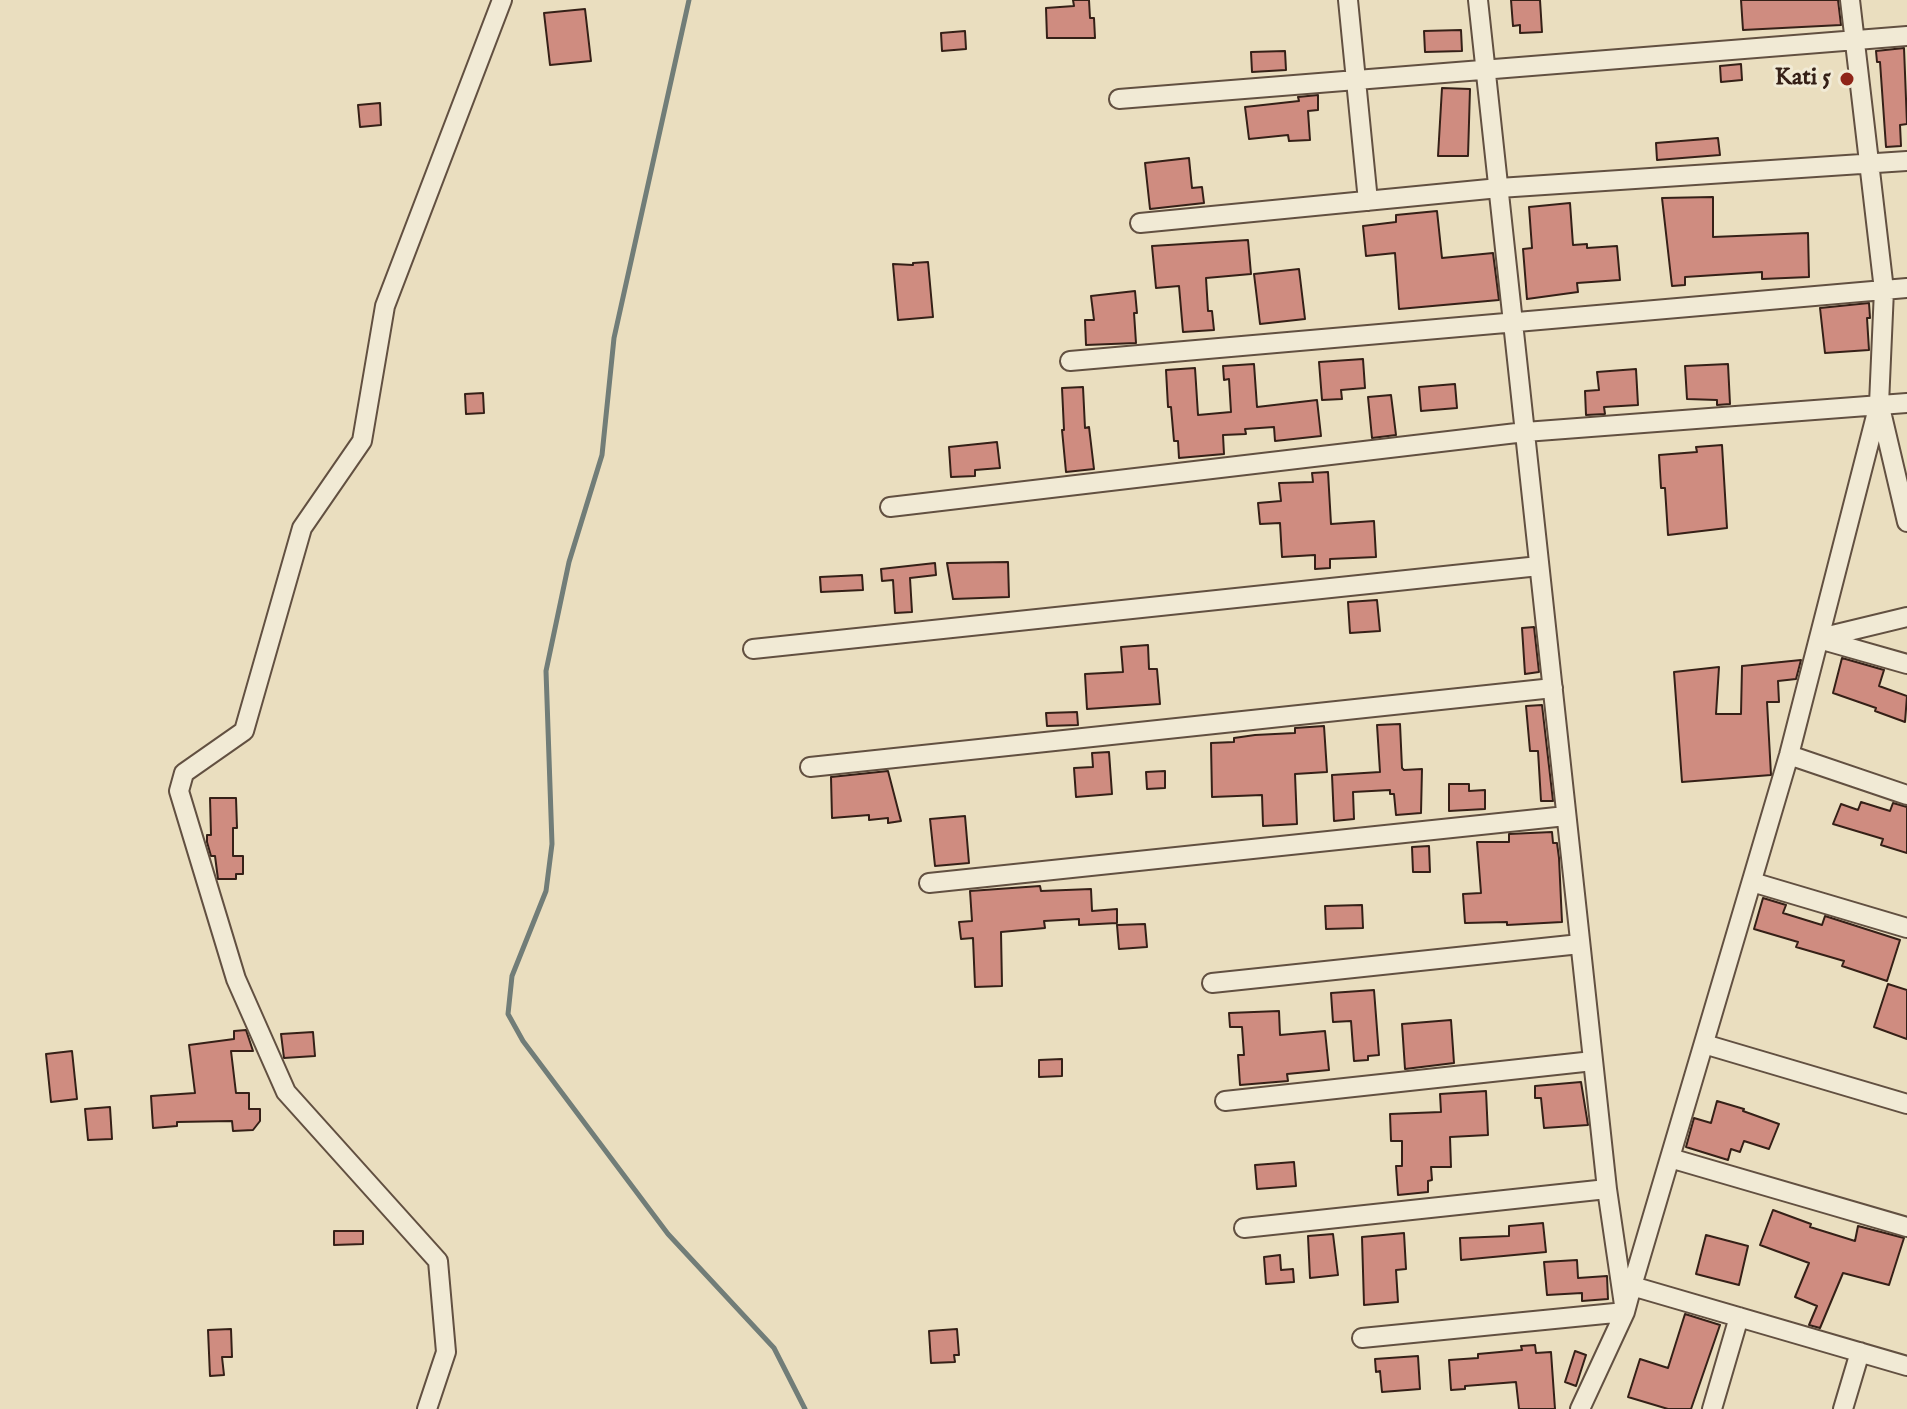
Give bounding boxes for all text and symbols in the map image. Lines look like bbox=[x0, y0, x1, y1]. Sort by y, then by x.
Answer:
place label: Kati 5 bbox=[1775, 65, 1831, 93]
marker: Kati 5 bbox=[1838, 70, 1856, 88]

